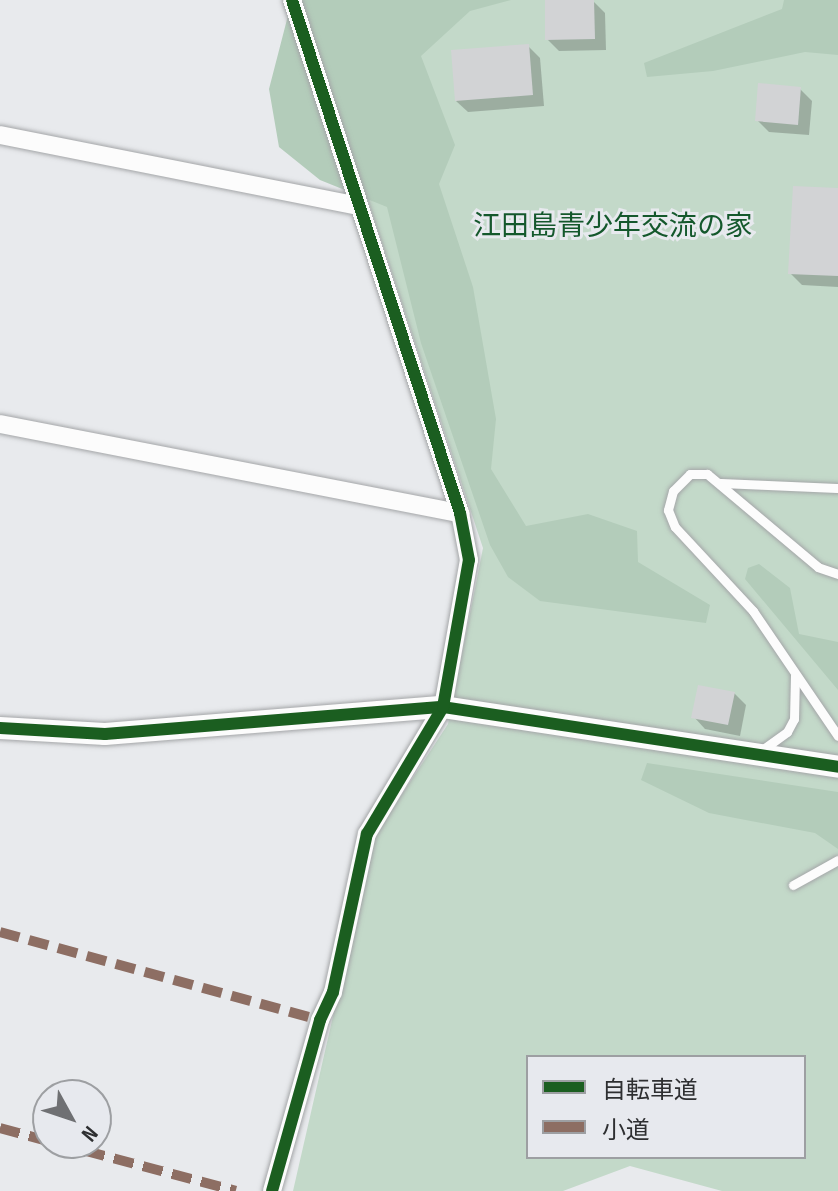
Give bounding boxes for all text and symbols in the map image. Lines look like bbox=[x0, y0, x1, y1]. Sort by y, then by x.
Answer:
park label: 江田島青少年交流の家 bbox=[473, 210, 753, 244]
legend bbox=[526, 1055, 806, 1159]
text: 自転車道 bbox=[602, 1076, 698, 1105]
north arrow bbox=[32, 1079, 112, 1159]
text: 小道 bbox=[602, 1116, 650, 1145]
text: N bbox=[75, 1120, 103, 1147]

